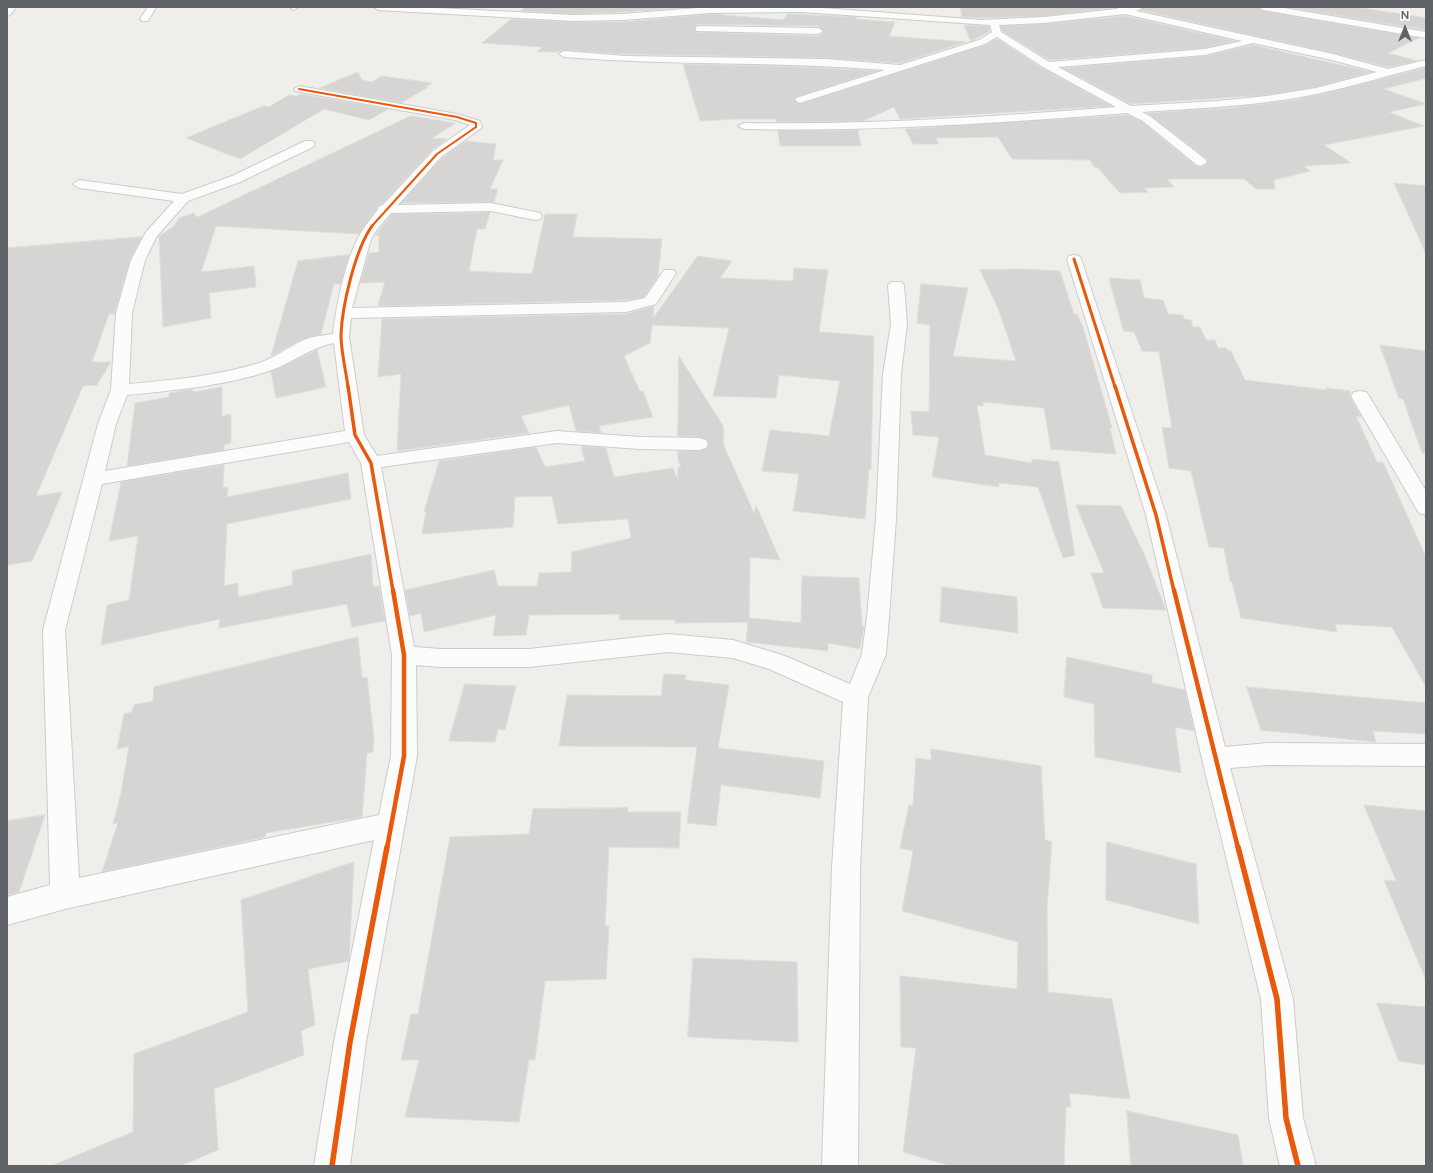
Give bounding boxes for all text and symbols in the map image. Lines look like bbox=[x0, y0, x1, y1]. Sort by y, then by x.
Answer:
north arrow bbox=[1385, 8, 1425, 48]
text: N bbox=[1401, 9, 1409, 22]

